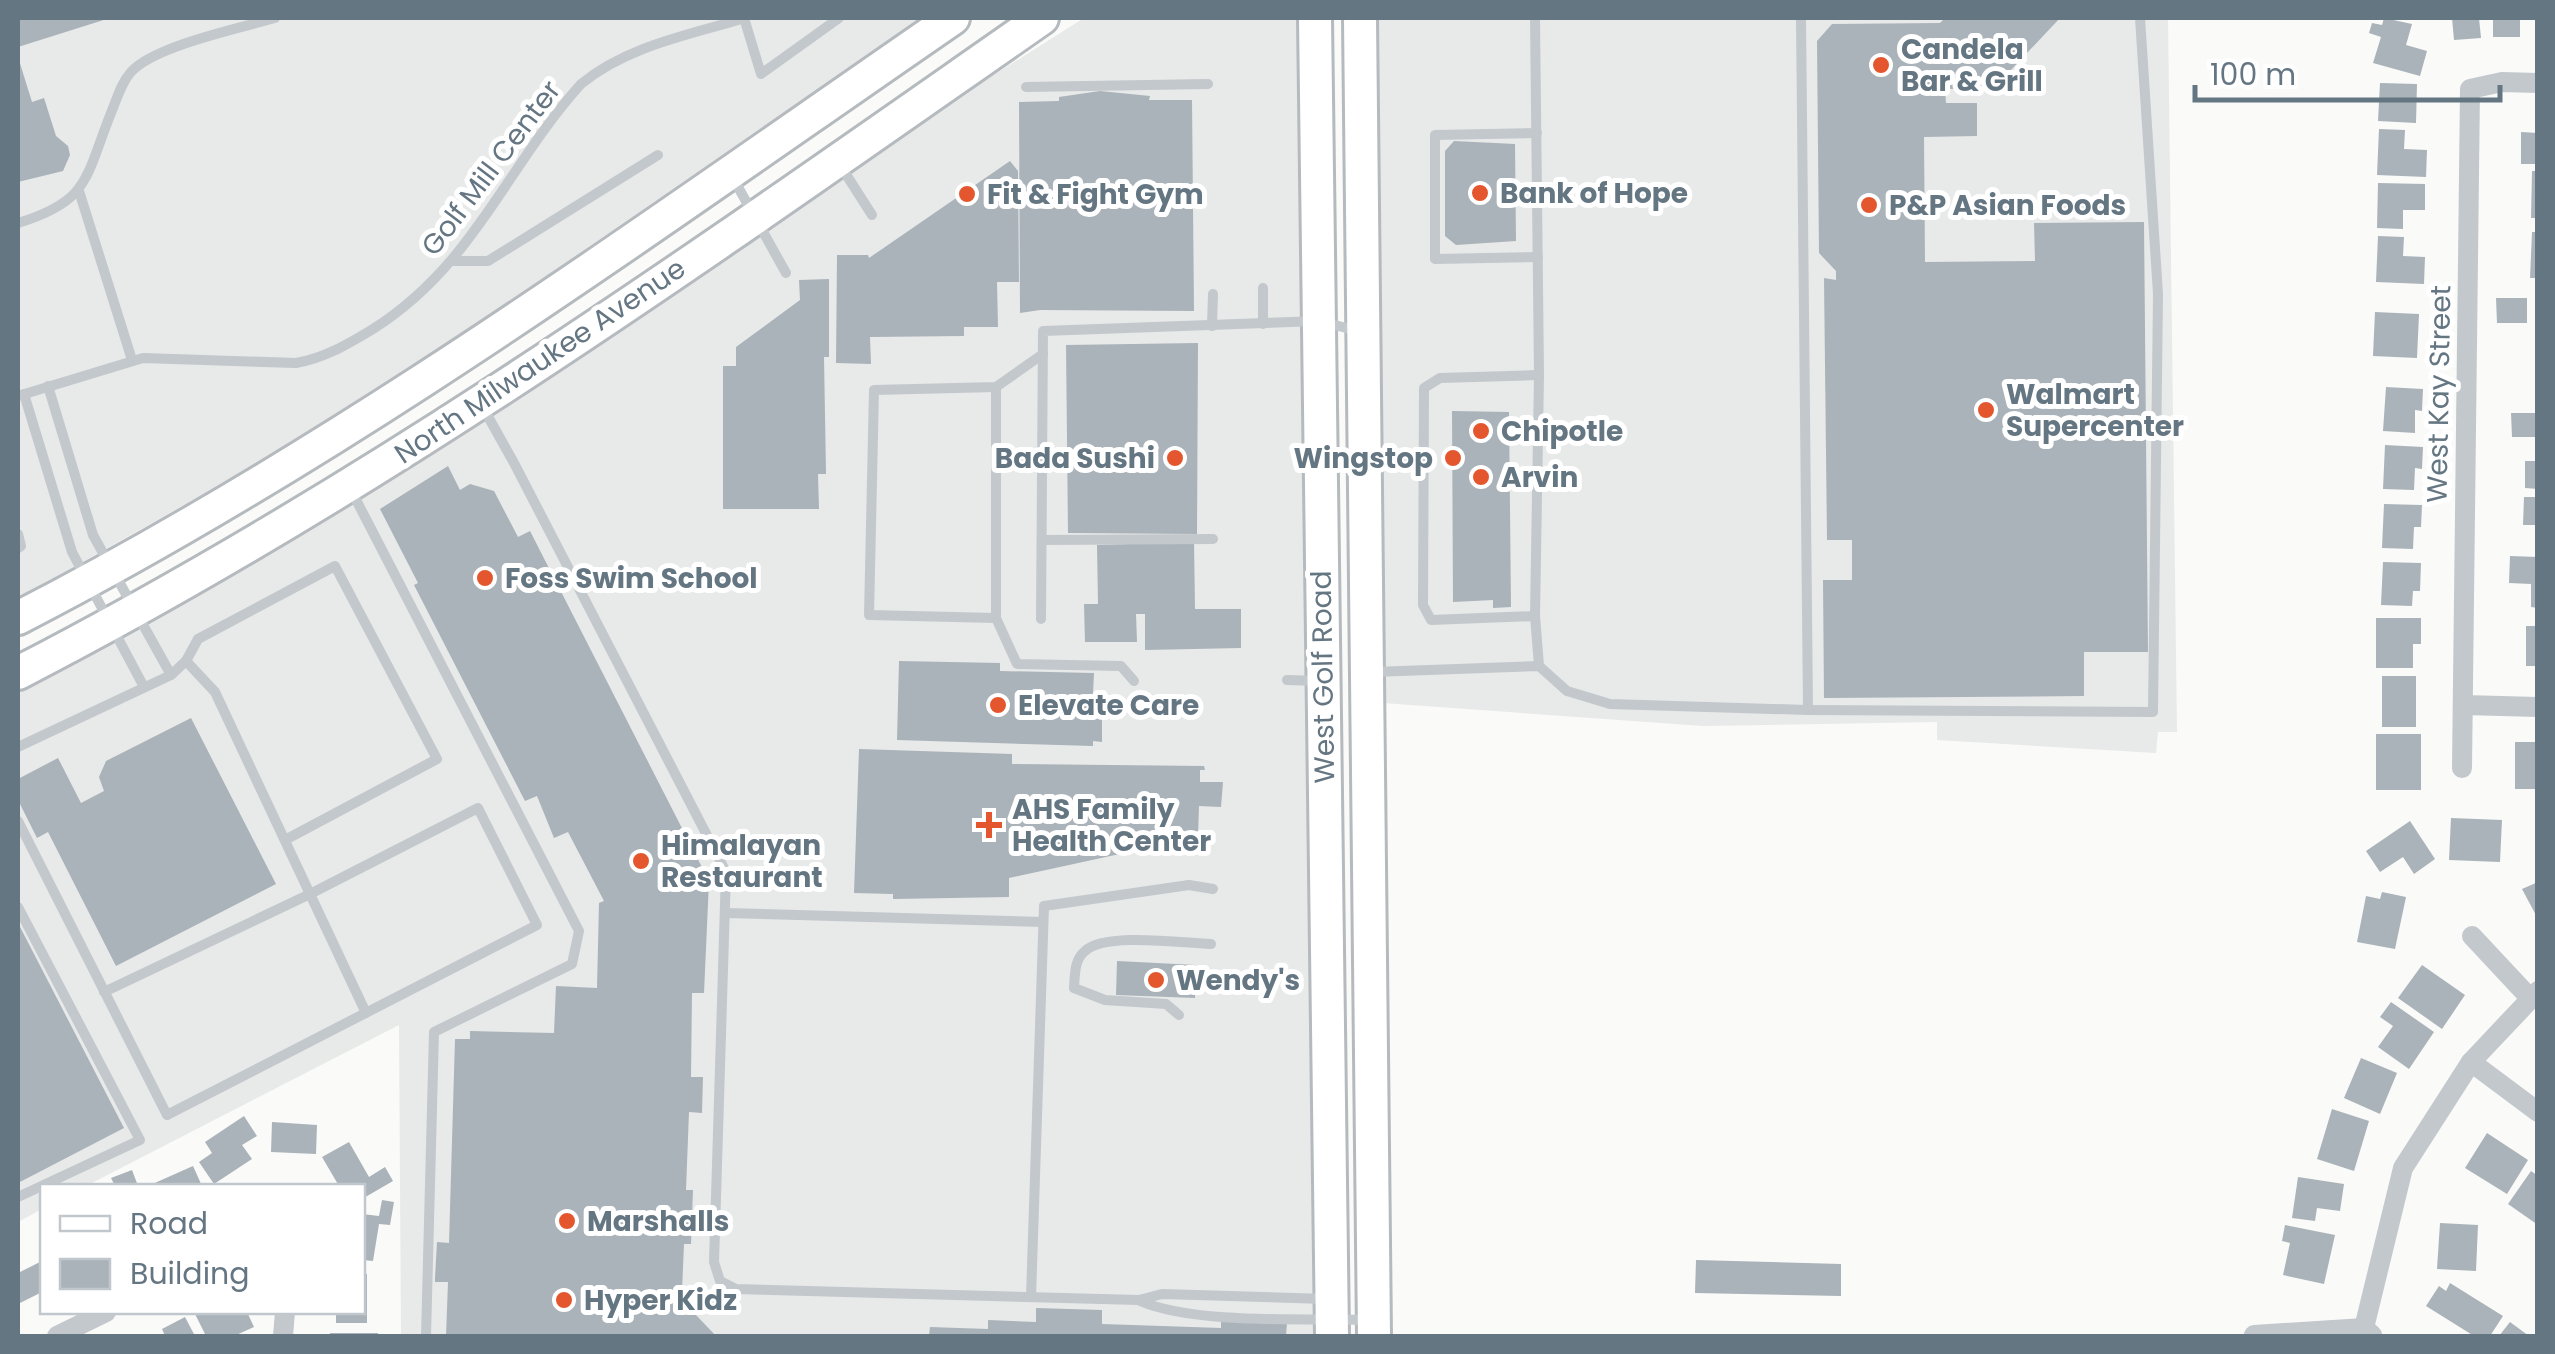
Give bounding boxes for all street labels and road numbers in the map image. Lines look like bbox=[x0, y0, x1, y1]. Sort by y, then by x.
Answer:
street label: Golf Mill Center bbox=[412, 72, 570, 264]
street label: North Milwaukee Avenue bbox=[387, 249, 693, 473]
street label: West Kay Street bbox=[2418, 285, 2460, 503]
street label: West Golf Road bbox=[1302, 570, 1344, 784]

